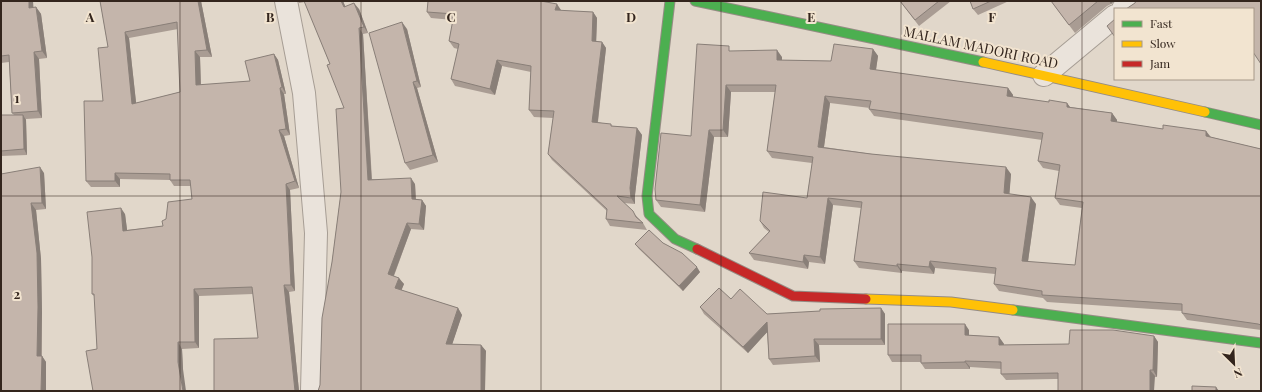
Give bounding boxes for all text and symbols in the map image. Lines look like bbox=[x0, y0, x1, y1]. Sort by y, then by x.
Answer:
text: A bbox=[85, 8, 95, 25]
text: B bbox=[266, 8, 275, 25]
text: C bbox=[446, 8, 456, 25]
text: D bbox=[626, 8, 636, 25]
text: E bbox=[807, 8, 815, 25]
text: F bbox=[988, 8, 996, 25]
legend bbox=[1114, 8, 1254, 80]
text: Fast bbox=[1150, 15, 1173, 31]
street label: MALLAM MADORI ROAD bbox=[902, 21, 1060, 73]
text: Slow bbox=[1150, 35, 1176, 51]
text: Jam bbox=[1149, 55, 1171, 71]
text: 1 bbox=[15, 89, 20, 106]
text: 2 bbox=[14, 285, 21, 302]
north arrow bbox=[1214, 344, 1254, 384]
text: N bbox=[1232, 365, 1245, 382]

